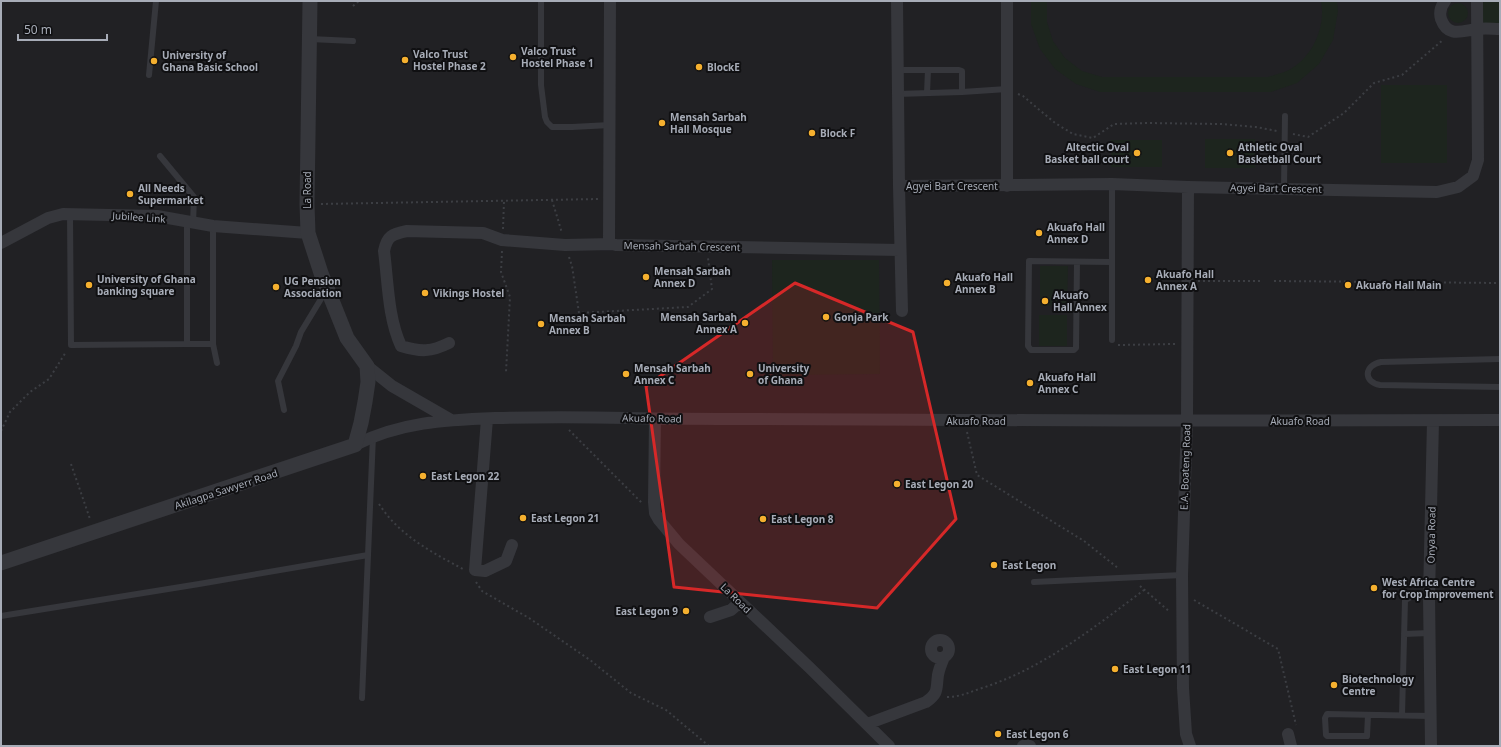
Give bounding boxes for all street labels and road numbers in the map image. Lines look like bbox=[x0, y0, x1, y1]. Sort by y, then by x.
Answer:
street label: La Road bbox=[300, 171, 314, 209]
street label: Agyei Bart Crescent bbox=[906, 179, 998, 193]
street label: Agyei Bart Crescent bbox=[1230, 180, 1322, 196]
street label: Jubilee Link bbox=[111, 208, 167, 226]
street label: Mensah Sarbah Crescent bbox=[624, 238, 741, 254]
street label: Akuafo Road bbox=[622, 410, 682, 426]
street label: Akuafo Road bbox=[946, 414, 1006, 428]
street label: Akuafo Road bbox=[1270, 414, 1330, 428]
street label: E.A. Boateng Road bbox=[1176, 424, 1194, 510]
street label: Akilagpa Sawyerr Road bbox=[173, 466, 279, 512]
street label: Onyaa Road bbox=[1424, 506, 1438, 564]
street label: La Road bbox=[718, 580, 754, 616]

